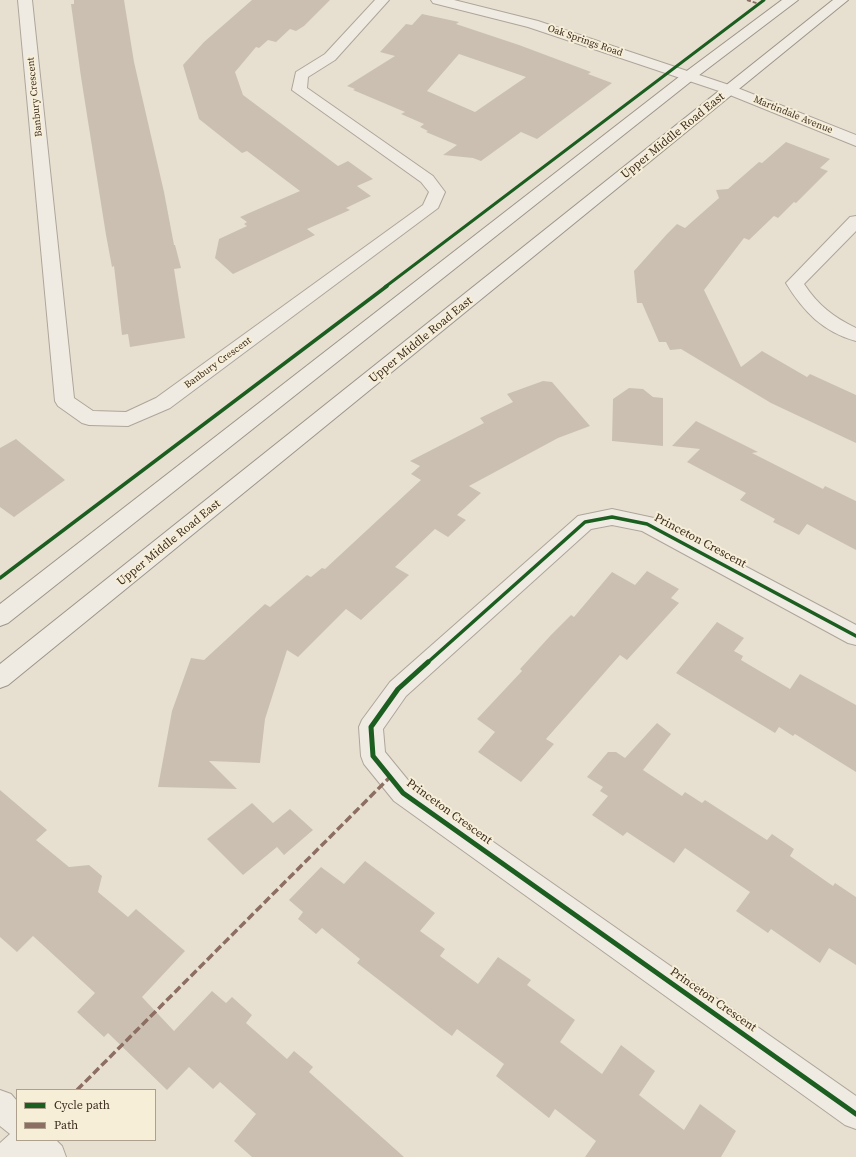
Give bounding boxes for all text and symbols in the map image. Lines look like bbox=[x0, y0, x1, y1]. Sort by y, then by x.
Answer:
street label: Oak Springs Road bbox=[546, 23, 624, 59]
street label: Banbury Crescent bbox=[25, 57, 45, 137]
street label: Upper Middle Road East bbox=[618, 90, 728, 182]
street label: Martindale Avenue bbox=[752, 94, 834, 136]
street label: Upper Middle Road East bbox=[366, 294, 476, 386]
street label: Banbury Crescent bbox=[182, 335, 254, 391]
street label: Upper Middle Road East bbox=[114, 497, 224, 589]
street label: Princeton Crescent bbox=[651, 511, 749, 571]
street label: Princeton Crescent bbox=[403, 776, 495, 848]
street label: Princeton Crescent bbox=[667, 965, 759, 1035]
legend bbox=[16, 1089, 156, 1141]
text: Cycle path bbox=[54, 1097, 110, 1113]
text: Path bbox=[54, 1117, 78, 1133]

